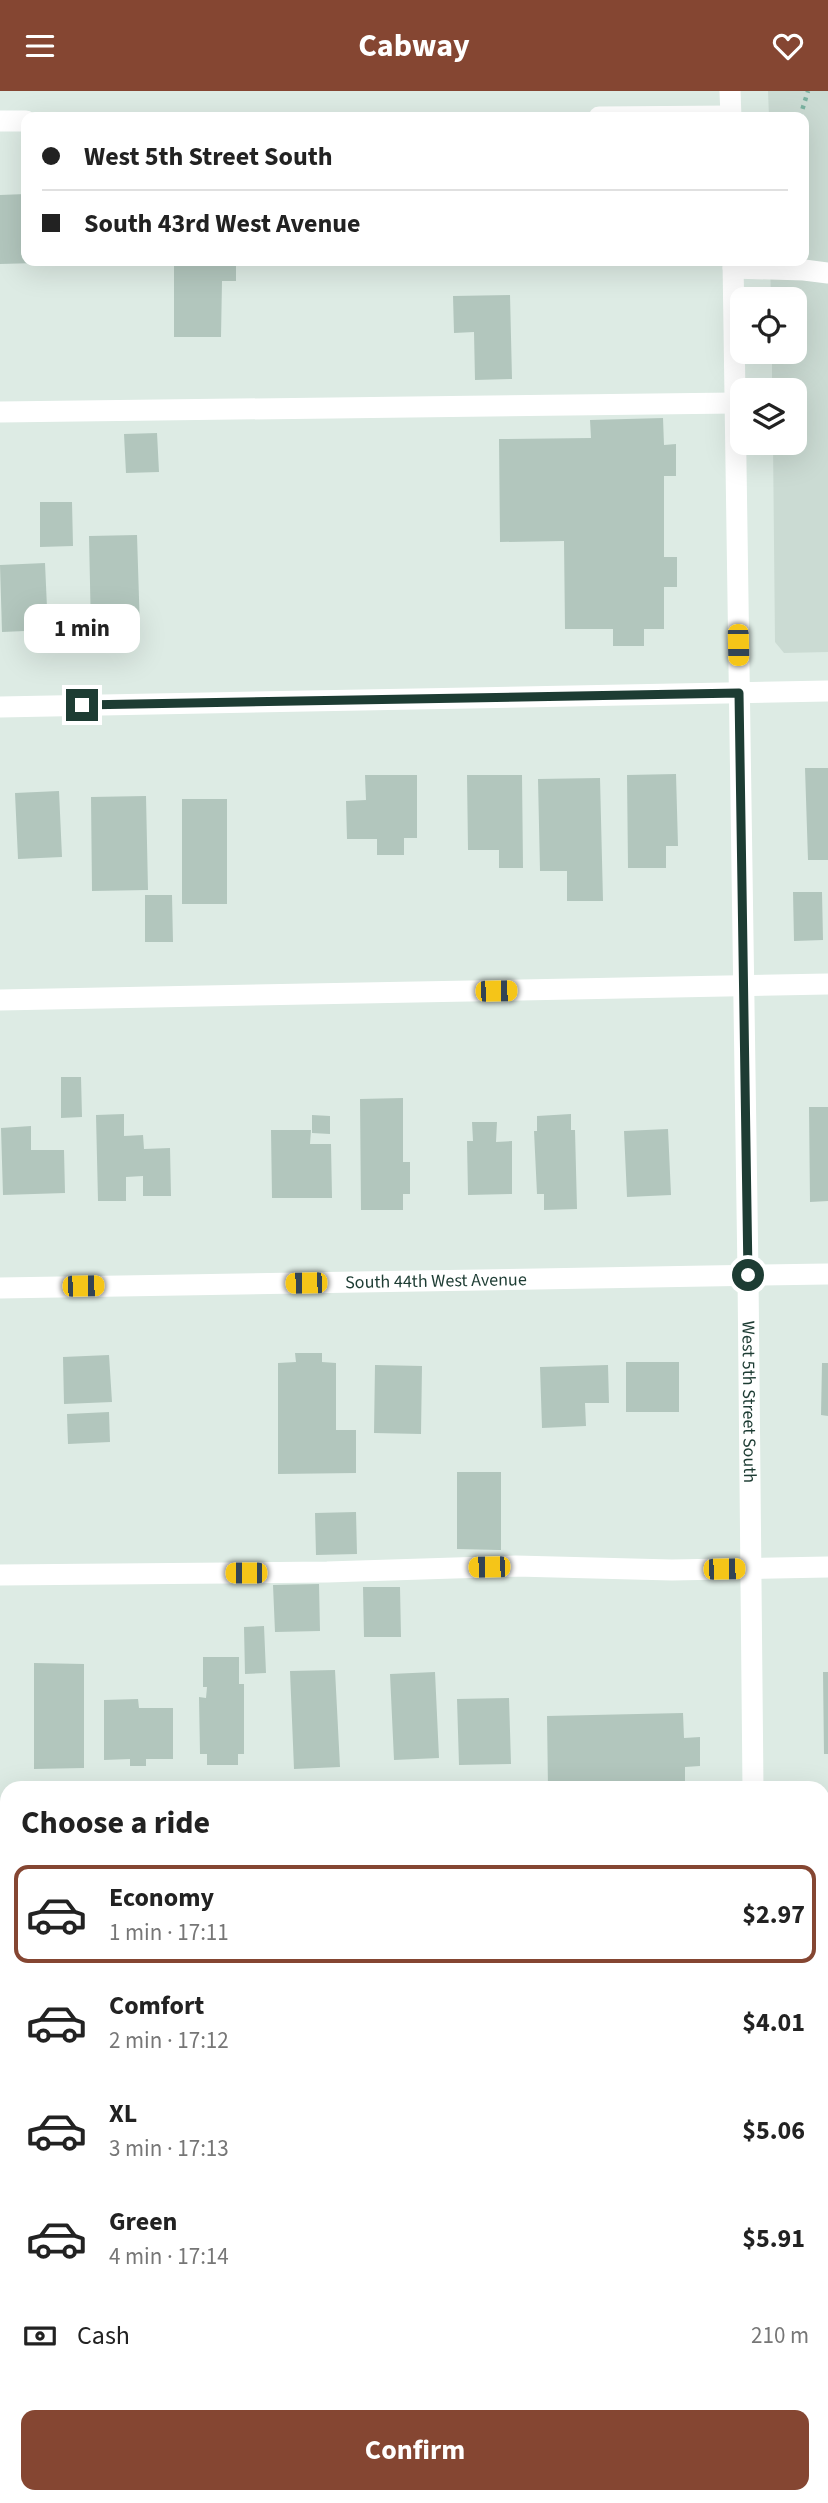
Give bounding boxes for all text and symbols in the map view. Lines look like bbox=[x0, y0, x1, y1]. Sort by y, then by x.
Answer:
text: Cabway bbox=[358, 23, 470, 69]
icon: menu bbox=[21, 27, 59, 65]
icon: heart bbox=[769, 27, 807, 65]
text: West 5th Street South bbox=[84, 138, 333, 175]
text: South 43rd West Avenue bbox=[84, 205, 361, 242]
map controls bbox=[730, 287, 807, 455]
button: locate bbox=[730, 287, 807, 364]
button: layers bbox=[730, 378, 807, 455]
callout: 1 min bbox=[24, 603, 140, 653]
text: 1 min bbox=[54, 612, 110, 645]
car bbox=[728, 624, 749, 666]
route end bbox=[66, 689, 98, 721]
car bbox=[475, 980, 518, 1002]
route start bbox=[732, 1259, 764, 1291]
street label: South 44th West Avenue bbox=[345, 1267, 527, 1295]
car bbox=[285, 1272, 328, 1294]
car bbox=[62, 1275, 105, 1297]
street label: West 5th Street South bbox=[735, 1321, 762, 1483]
car bbox=[468, 1556, 511, 1578]
car bbox=[703, 1558, 746, 1580]
car bbox=[226, 1563, 268, 1584]
text: Choose a ride bbox=[21, 1800, 210, 1846]
text: Economy bbox=[109, 1879, 214, 1916]
icon: car bbox=[25, 1883, 88, 1946]
text: $2.97 bbox=[742, 1896, 805, 1933]
text: 1 min · 17:11 bbox=[109, 1916, 229, 1949]
text: Comfort bbox=[109, 1987, 204, 2024]
icon: car bbox=[25, 1991, 88, 2054]
text: $4.01 bbox=[742, 2004, 805, 2041]
text: 2 min · 17:12 bbox=[109, 2024, 229, 2057]
text: XL bbox=[109, 2095, 137, 2132]
icon: car bbox=[25, 2099, 88, 2162]
text: $5.06 bbox=[742, 2112, 805, 2149]
text: 3 min · 17:13 bbox=[109, 2132, 229, 2165]
text: Green bbox=[109, 2203, 177, 2240]
icon: car bbox=[25, 2207, 88, 2270]
text: $5.91 bbox=[742, 2220, 805, 2257]
text: 4 min · 17:14 bbox=[109, 2240, 229, 2273]
icon: cash bbox=[21, 2317, 59, 2355]
text: Cash bbox=[77, 2317, 130, 2354]
text: 210 m bbox=[751, 2319, 809, 2352]
button: Confirm bbox=[21, 2410, 809, 2490]

